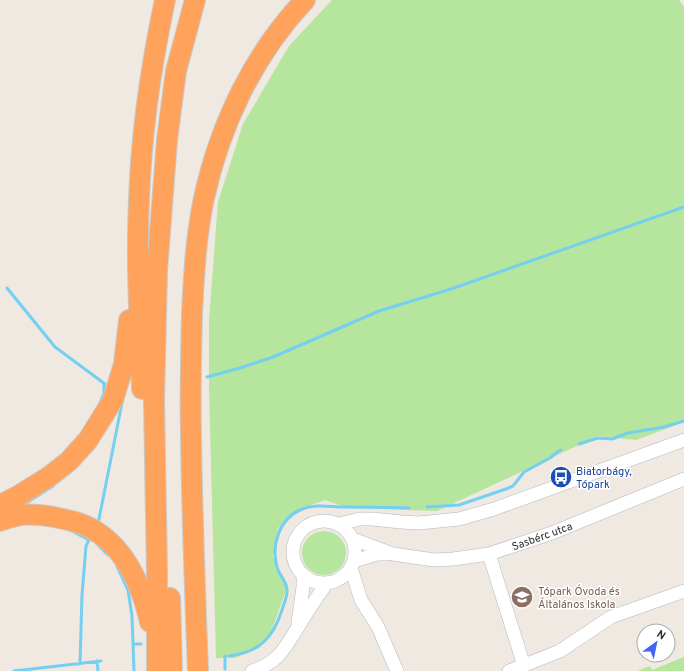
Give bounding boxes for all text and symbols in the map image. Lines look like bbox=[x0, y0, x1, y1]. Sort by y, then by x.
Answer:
bus stop icon: Biatorbágy, Tópark bbox=[548, 464, 574, 490]
place label: Biatorbágy, Tópark bbox=[576, 465, 632, 492]
street label: Sasbérc utca bbox=[510, 519, 575, 554]
school or university icon: Tópark Óvoda és Általános Iskola bbox=[509, 584, 535, 610]
place label: Tópark Óvoda és Általános Iskola bbox=[538, 584, 620, 612]
north arrow bbox=[636, 623, 676, 663]
text: N bbox=[654, 627, 668, 643]

